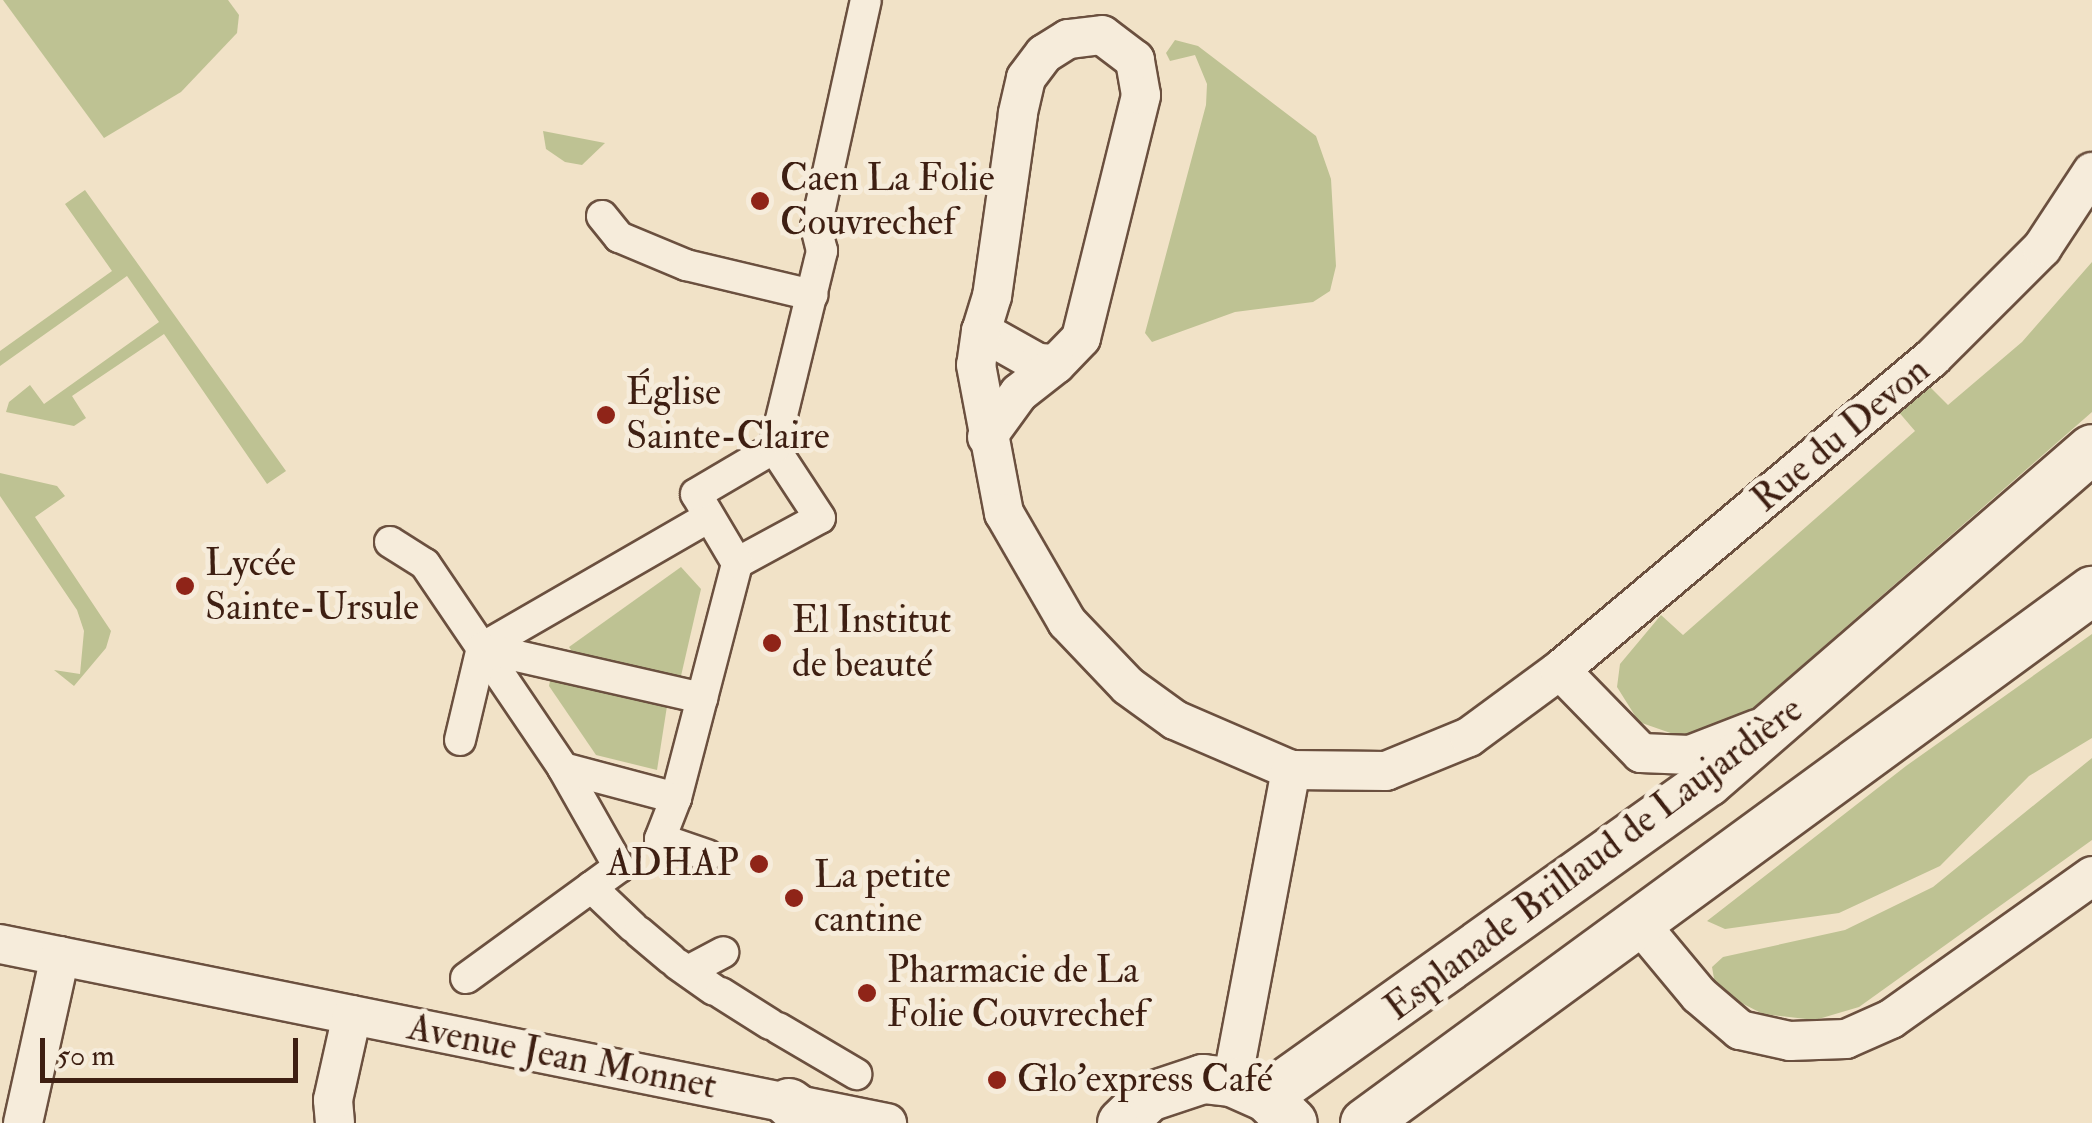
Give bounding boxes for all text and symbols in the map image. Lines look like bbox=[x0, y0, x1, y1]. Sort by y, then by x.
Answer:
place label: Caen La Folie Couvrechef bbox=[780, 156, 995, 245]
marker: Caen La Folie Couvrechef bbox=[749, 190, 771, 212]
street label: Rue du Devon bbox=[1743, 348, 1939, 522]
place label: Église Sainte-Claire bbox=[626, 370, 830, 459]
marker: Église Sainte-Claire bbox=[595, 404, 617, 426]
place label: Lycée Sainte-Ursule bbox=[205, 541, 419, 630]
marker: Lycée Sainte-Ursule bbox=[174, 575, 196, 597]
place label: El Institut de beauté bbox=[792, 598, 951, 688]
marker: El Institut de beauté bbox=[761, 632, 783, 654]
street label: Esplanade Brillaud de Laujardière bbox=[1376, 687, 1812, 1031]
place label: ADHAP bbox=[607, 841, 739, 887]
marker: ADHAP bbox=[748, 853, 770, 875]
place label: La petite cantine bbox=[814, 853, 951, 942]
marker: La petite cantine bbox=[783, 887, 805, 909]
place label: Pharmacie de La Folie Couvrechef bbox=[887, 948, 1147, 1038]
marker: Pharmacie de La Folie Couvrechef bbox=[856, 982, 878, 1004]
street label: Avenue Jean Monnet bbox=[404, 1005, 720, 1109]
scale bar bbox=[45, 1018, 302, 1080]
text: 50 m bbox=[57, 1037, 115, 1074]
place label: Glo'express Café bbox=[1017, 1057, 1273, 1103]
marker: Glo'express Café bbox=[986, 1069, 1008, 1091]

